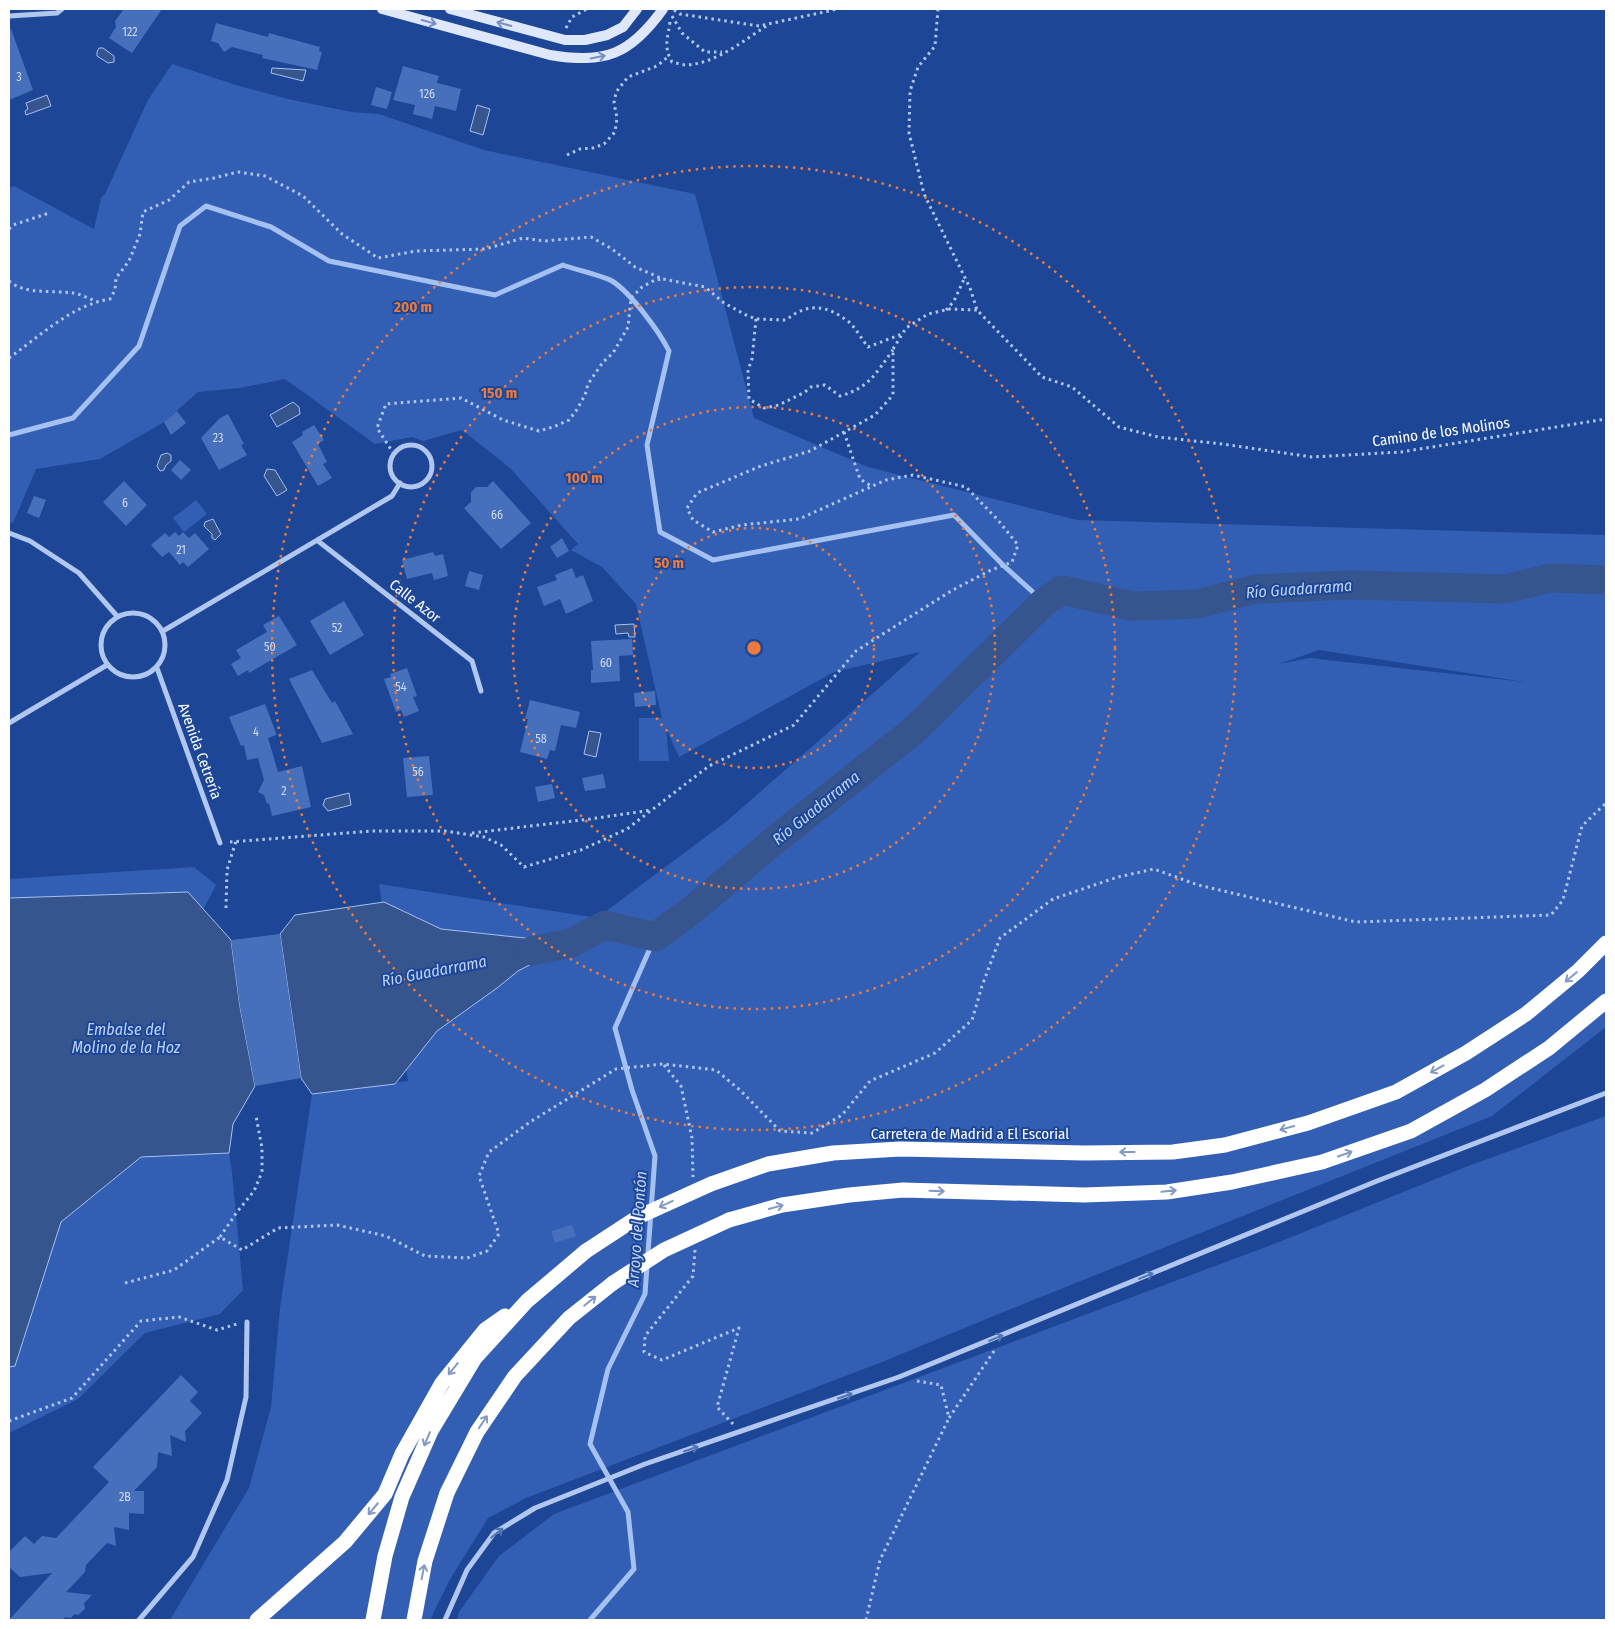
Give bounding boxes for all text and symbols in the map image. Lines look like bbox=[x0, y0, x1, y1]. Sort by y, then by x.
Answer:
one-way arrow bbox=[420, 17, 436, 27]
one-way arrow bbox=[497, 18, 513, 28]
house number: 122 bbox=[122, 25, 138, 39]
one-way arrow bbox=[590, 51, 606, 61]
house number: 3 bbox=[16, 70, 22, 84]
house number: 126 bbox=[419, 87, 435, 101]
text: 200 m bbox=[393, 298, 432, 316]
text: 150 m bbox=[481, 384, 517, 402]
street label: Camino de los Molinos bbox=[1371, 413, 1511, 451]
house number: 23 bbox=[213, 431, 223, 445]
text: 100 m bbox=[565, 469, 603, 487]
house number: 6 bbox=[122, 496, 128, 510]
house number: 66 bbox=[491, 508, 503, 522]
house number: 21 bbox=[176, 543, 186, 557]
text: 50 m bbox=[654, 554, 684, 572]
street label: Calle Azor bbox=[386, 575, 445, 627]
water label: Río Guadarrama bbox=[1245, 576, 1353, 602]
house number: 52 bbox=[332, 621, 342, 635]
centre of rings bbox=[745, 639, 763, 657]
house number: 50 bbox=[264, 640, 276, 654]
house number: 60 bbox=[600, 656, 612, 670]
house number: 54 bbox=[395, 680, 407, 694]
street label: Avenida Cetrería bbox=[174, 701, 226, 801]
house number: 4 bbox=[253, 725, 259, 739]
house number: 58 bbox=[535, 732, 547, 746]
house number: 56 bbox=[412, 765, 424, 779]
water label: Río Guadarrama bbox=[769, 767, 863, 849]
house number: 2 bbox=[281, 784, 287, 798]
water label: Río Guadarrama bbox=[380, 951, 488, 991]
one-way arrow bbox=[1565, 971, 1578, 982]
water label: Embalse del Molino de la Hoz bbox=[72, 1020, 181, 1057]
one-way arrow bbox=[1431, 1064, 1445, 1074]
one-way arrow bbox=[1279, 1124, 1295, 1133]
street label: Carretera de Madrid a El Escorial bbox=[871, 1125, 1069, 1143]
one-way arrow bbox=[1119, 1148, 1135, 1157]
one-way arrow bbox=[1337, 1149, 1352, 1158]
water label: Arroyo del Pontón bbox=[623, 1170, 651, 1289]
one-way arrow bbox=[928, 1186, 945, 1196]
one-way arrow bbox=[1161, 1186, 1177, 1196]
one-way arrow bbox=[659, 1199, 674, 1209]
one-way arrow bbox=[767, 1201, 783, 1211]
one-way arrow bbox=[1138, 1271, 1154, 1280]
one-way arrow bbox=[584, 1296, 597, 1307]
one-way arrow bbox=[988, 1332, 1003, 1342]
one-way arrow bbox=[448, 1362, 459, 1375]
one-way arrow bbox=[836, 1391, 852, 1400]
one-way arrow bbox=[478, 1415, 488, 1429]
one-way arrow bbox=[422, 1431, 432, 1446]
one-way arrow bbox=[682, 1443, 698, 1453]
house number: 2B bbox=[119, 1490, 131, 1504]
one-way arrow bbox=[367, 1502, 378, 1515]
one-way arrow bbox=[491, 1527, 504, 1538]
one-way arrow bbox=[419, 1565, 428, 1581]

